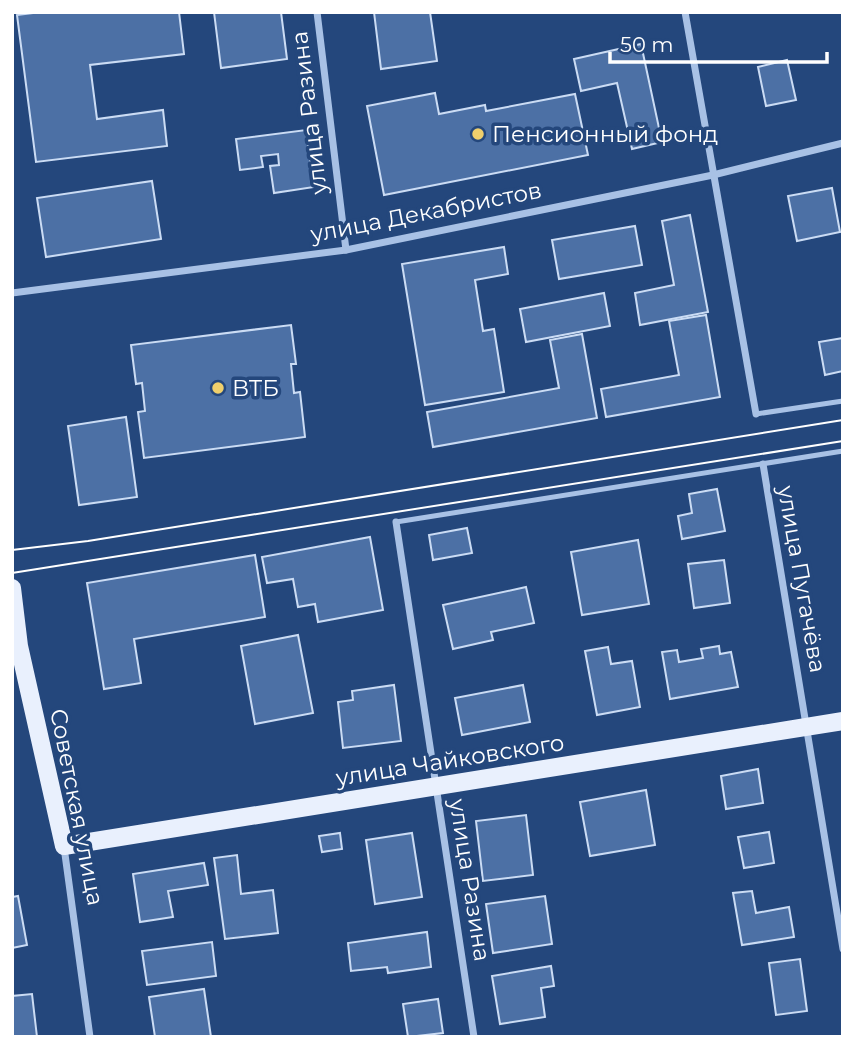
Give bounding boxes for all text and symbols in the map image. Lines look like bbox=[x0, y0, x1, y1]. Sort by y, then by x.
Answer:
scale bar bbox=[610, 21, 827, 65]
street label: улица Разина bbox=[285, 30, 333, 197]
text: 50 m bbox=[620, 32, 674, 57]
place label: Пенсионный фонд bbox=[492, 120, 718, 148]
marker: Пенсионный фонд bbox=[470, 126, 486, 142]
street label: улица Декабристов bbox=[307, 176, 544, 248]
place label: ВТБ bbox=[232, 374, 279, 402]
marker: ВТБ bbox=[210, 380, 226, 396]
street label: улица Пугачёва bbox=[772, 482, 832, 675]
street label: Советская улица bbox=[44, 706, 110, 908]
street label: улица Чайковского bbox=[333, 728, 566, 792]
street label: улица Разина bbox=[443, 796, 497, 963]

